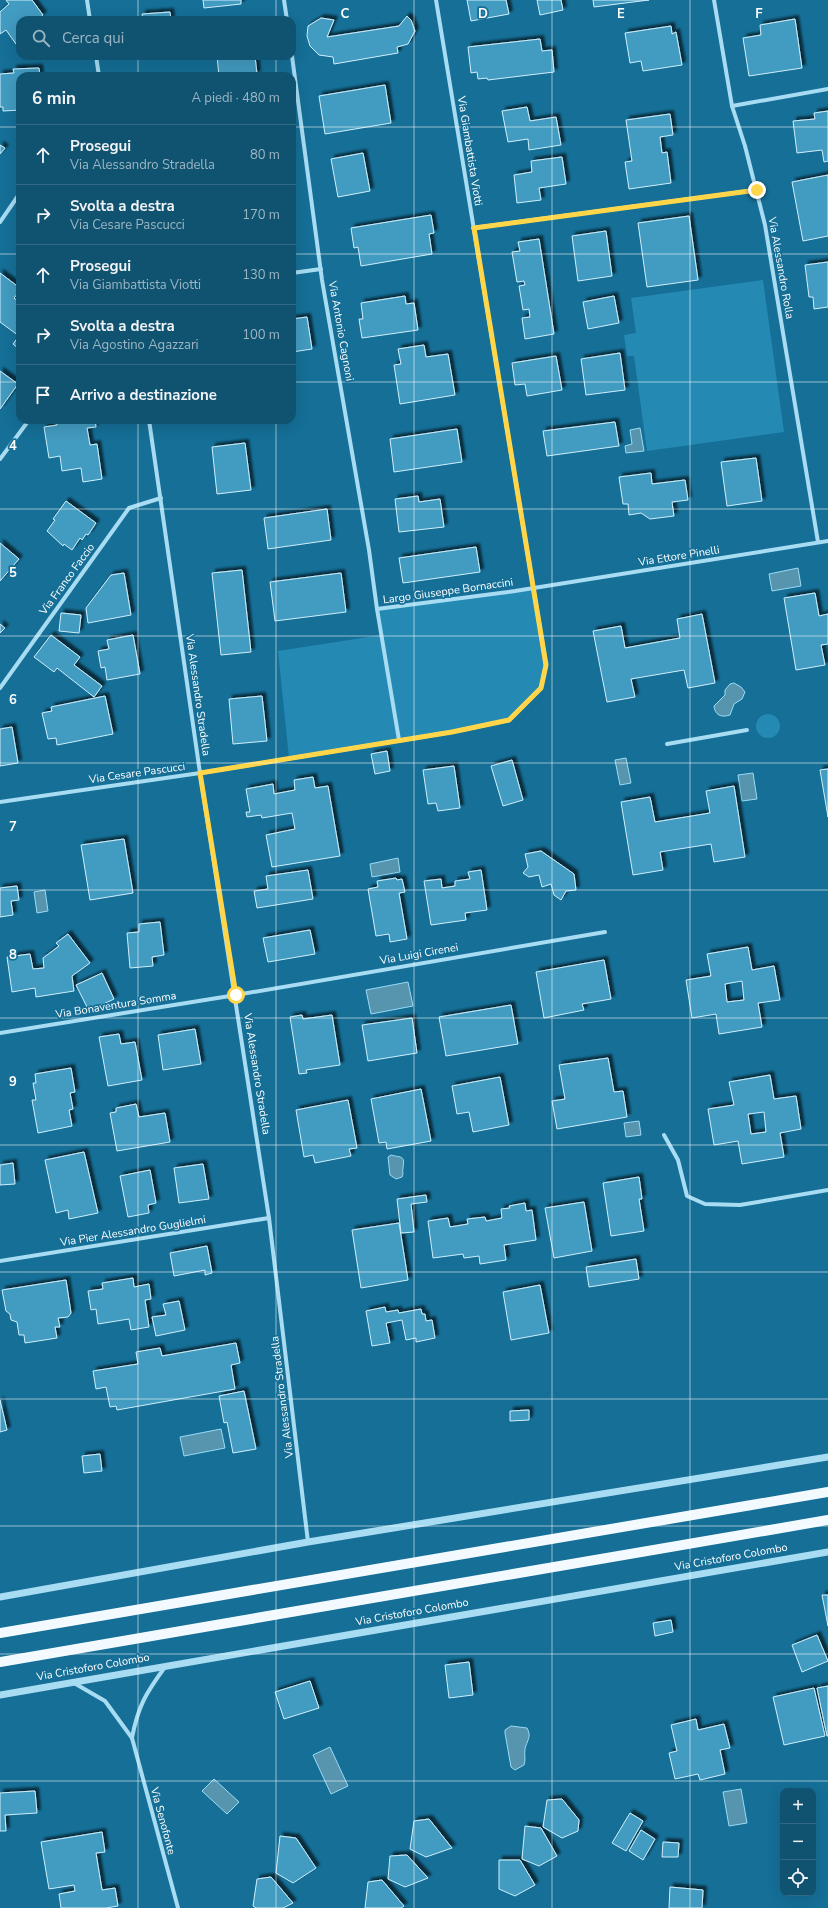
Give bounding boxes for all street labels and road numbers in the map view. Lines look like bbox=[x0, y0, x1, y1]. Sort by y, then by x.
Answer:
street label: Via Giambattista Viotti bbox=[454, 94, 486, 207]
street label: Via Alessandro Rolla bbox=[764, 215, 797, 320]
street label: Via Antonio Cagnoni bbox=[325, 279, 357, 382]
street label: Via Franco Faccio bbox=[35, 540, 98, 619]
street label: Via Ettore Pinelli bbox=[636, 542, 721, 570]
street label: Largo Giuseppe Bornaccini bbox=[382, 574, 514, 608]
street label: Via Alessandro Stradella bbox=[182, 632, 214, 757]
street label: Via Cesare Pascucci bbox=[87, 759, 186, 787]
street label: Via Luigi Cirenei bbox=[378, 940, 459, 968]
street label: Via Bonaventura Somma bbox=[54, 988, 178, 1022]
street label: Via Alessandro Stradella bbox=[240, 1011, 274, 1136]
street label: Via Pier Alessandro Guglielmi bbox=[58, 1212, 207, 1250]
street label: Via Alessandro Stradella bbox=[267, 1335, 297, 1460]
street label: Via Cristoforo Colombo bbox=[672, 1540, 789, 1575]
street label: Via Cristoforo Colombo bbox=[353, 1595, 470, 1630]
street label: Via Cristoforo Colombo bbox=[34, 1650, 151, 1685]
street label: Via Senofonte bbox=[147, 1785, 179, 1857]

